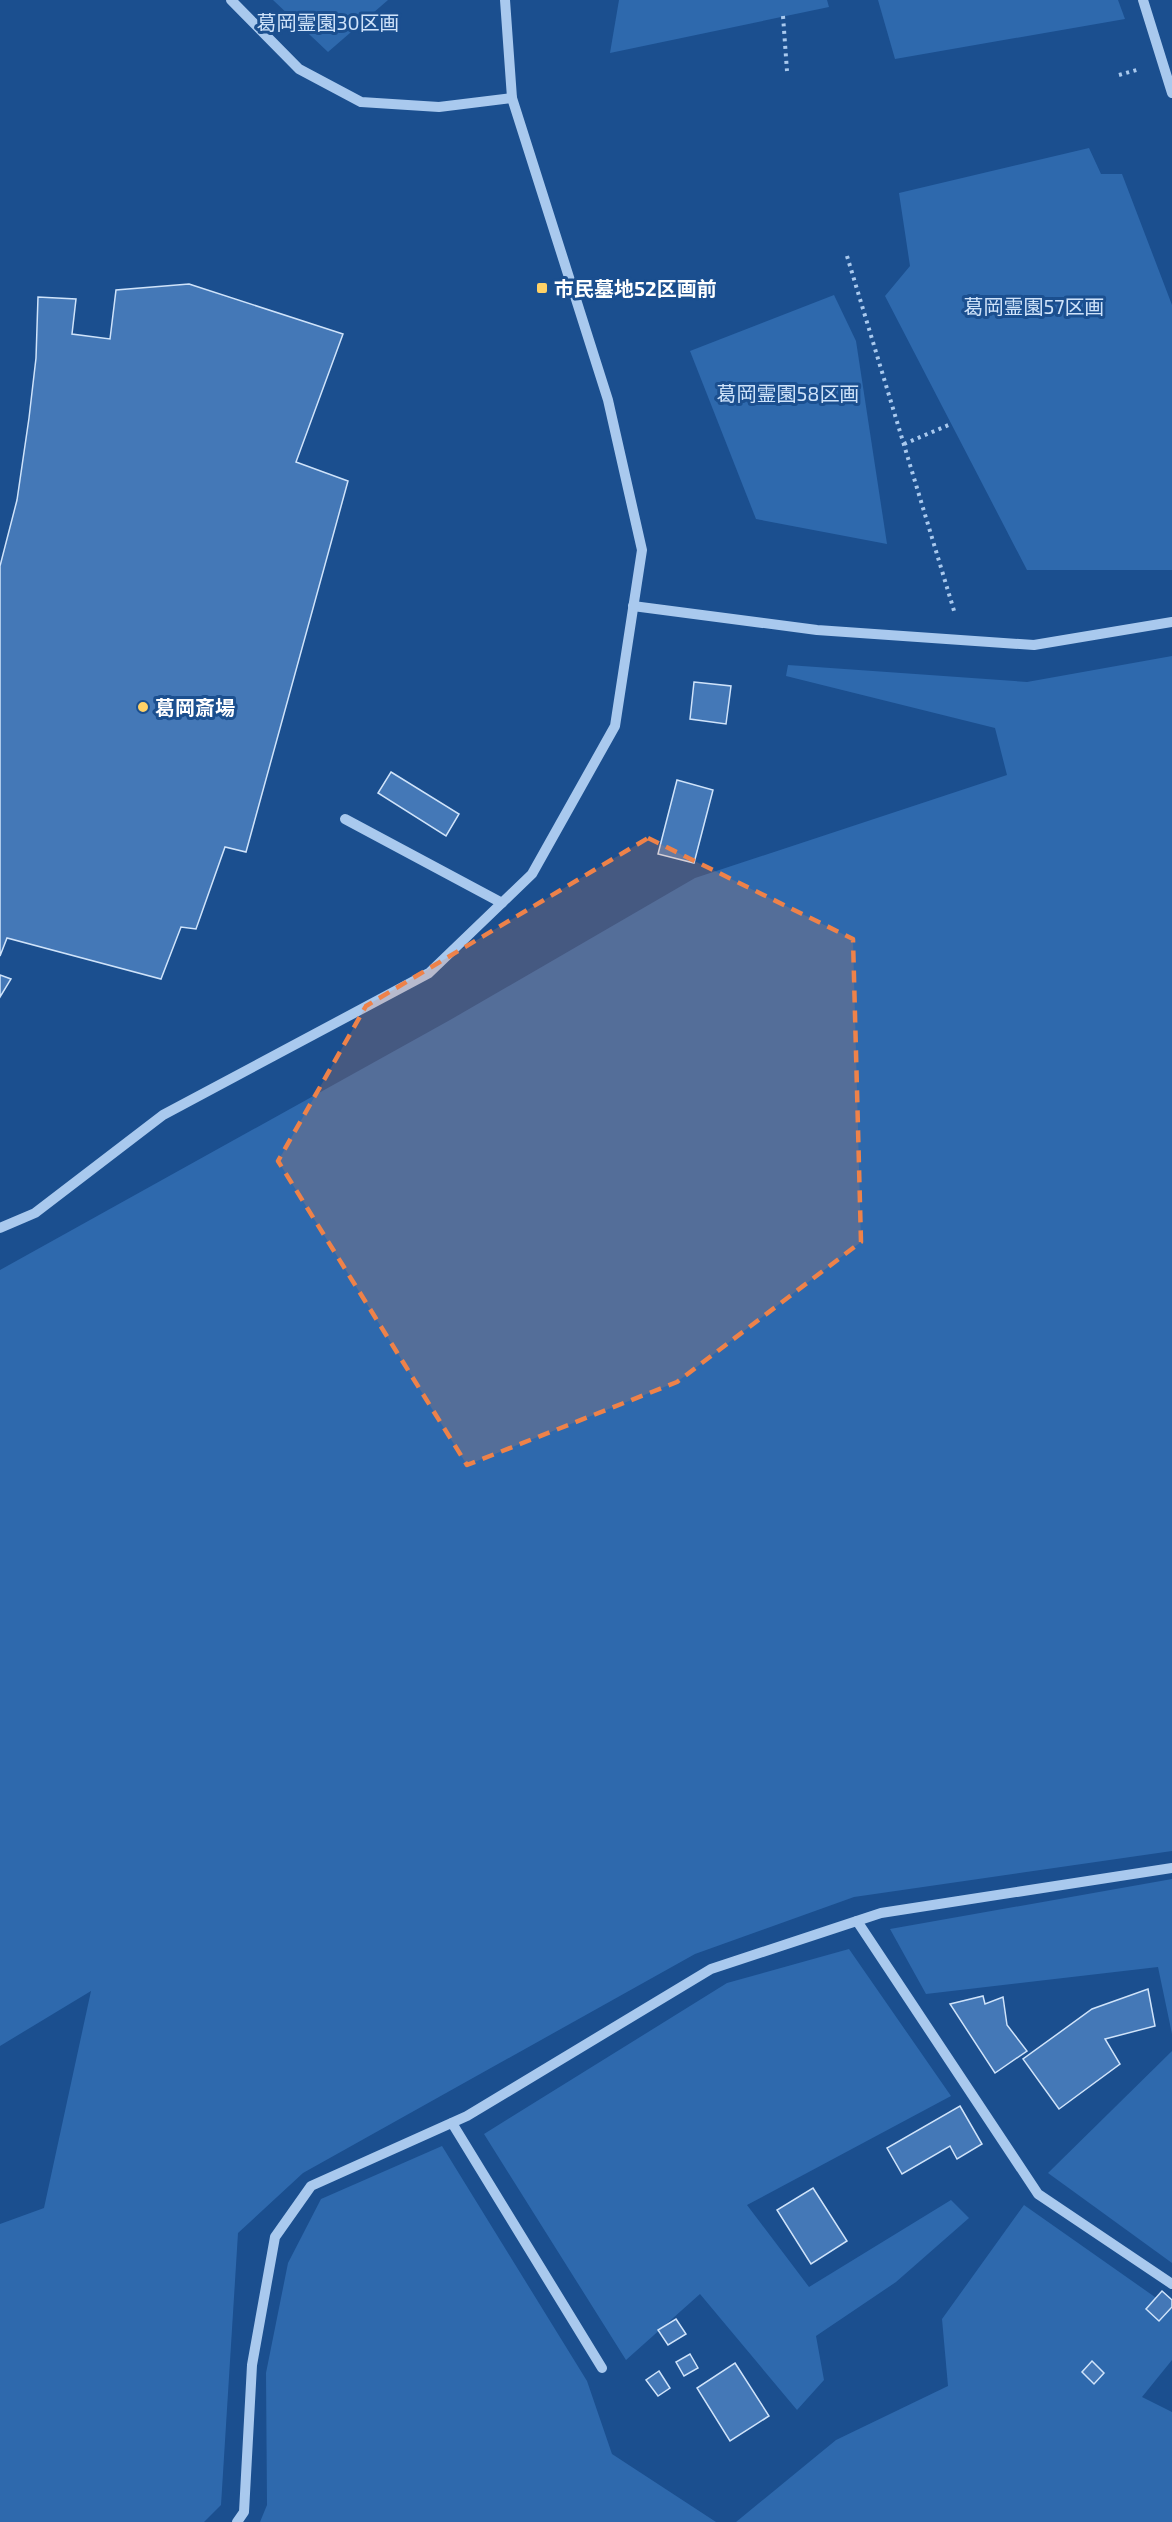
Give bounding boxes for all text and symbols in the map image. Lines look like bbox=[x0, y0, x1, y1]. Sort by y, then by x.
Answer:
park label: 葛岡霊園30区画 bbox=[256, 10, 400, 34]
place label: 市民墓地52区画前 bbox=[554, 276, 717, 300]
marker: 市民墓地52区画前 bbox=[535, 281, 549, 295]
park label: 葛岡霊園57区画 bbox=[964, 294, 1104, 318]
park label: 葛岡霊園58区画 bbox=[717, 381, 859, 405]
place label: 葛岡斎場 bbox=[155, 695, 235, 719]
marker: 葛岡斎場 bbox=[136, 700, 150, 714]

